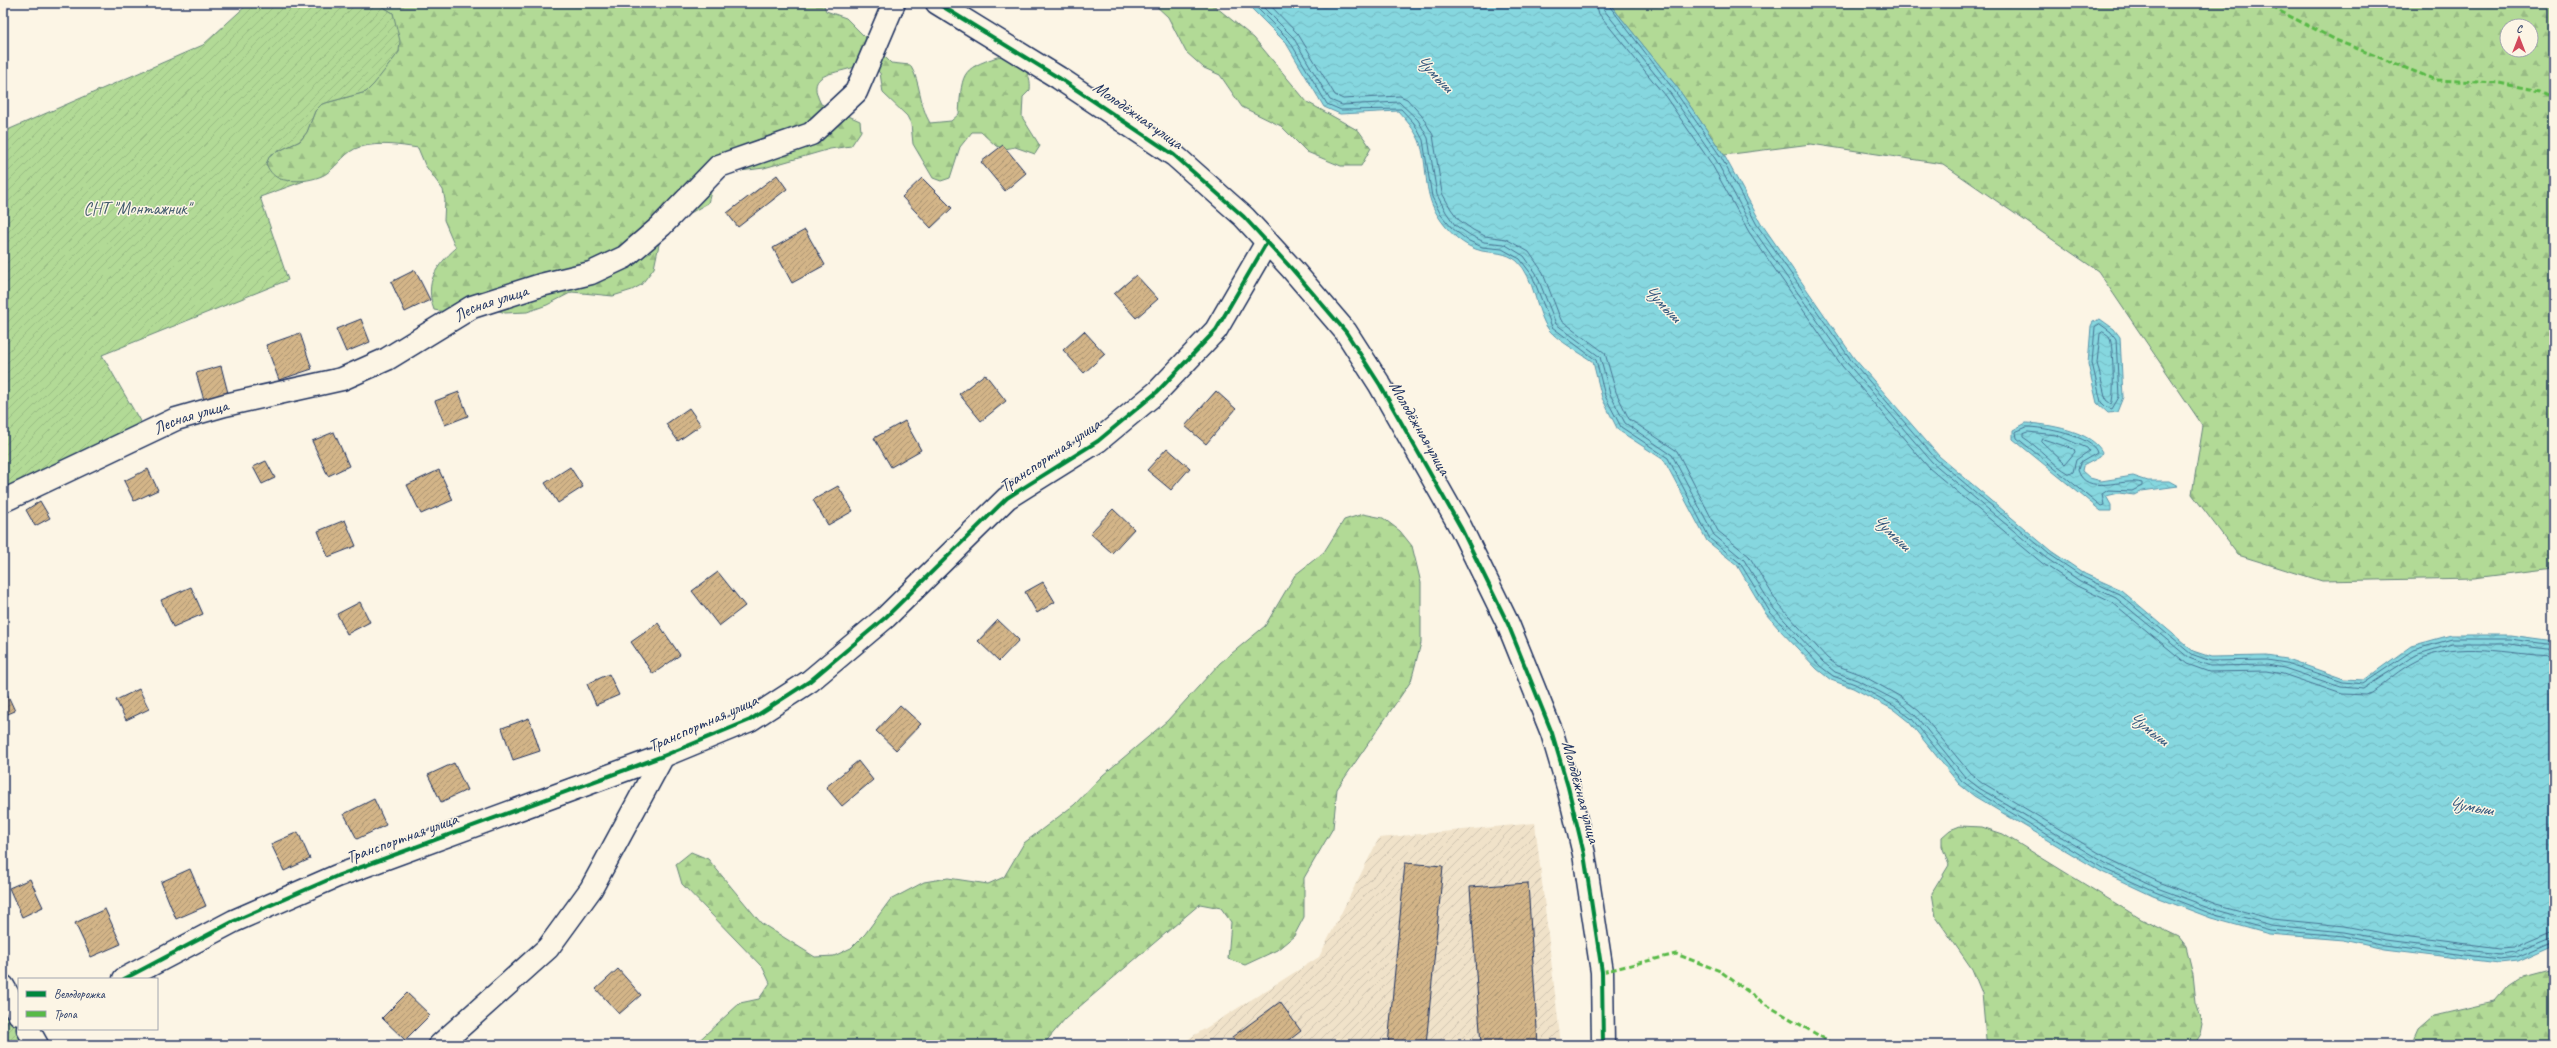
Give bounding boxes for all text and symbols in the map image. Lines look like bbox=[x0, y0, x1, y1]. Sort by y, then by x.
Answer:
north arrow bbox=[2499, 18, 2539, 58]
text: С bbox=[2516, 21, 2523, 35]
water label: Чумыш bbox=[1411, 49, 1460, 98]
street label: Молодёжная улица bbox=[1089, 76, 1188, 154]
park label: СНТ "Монтажник" bbox=[83, 198, 195, 219]
street label: Лесная улица bbox=[449, 279, 532, 326]
water label: Чумыш bbox=[1639, 279, 1688, 328]
street label: Молодёжная улица bbox=[1385, 377, 1456, 480]
street label: Лесная улица bbox=[149, 394, 232, 439]
street label: Транспортная улица bbox=[995, 413, 1106, 497]
water label: Чумыш bbox=[1868, 509, 1917, 556]
street label: Транспортная улица bbox=[645, 689, 762, 756]
water label: Чумыш bbox=[2124, 706, 2175, 751]
street label: Молодёжная улица bbox=[1557, 739, 1605, 847]
water label: Чумыш bbox=[2447, 792, 2496, 821]
street label: Транспортная улица bbox=[343, 808, 462, 868]
legend bbox=[18, 978, 158, 1030]
text: Велодорожка bbox=[54, 986, 106, 1002]
text: Тропа bbox=[54, 1006, 78, 1022]

